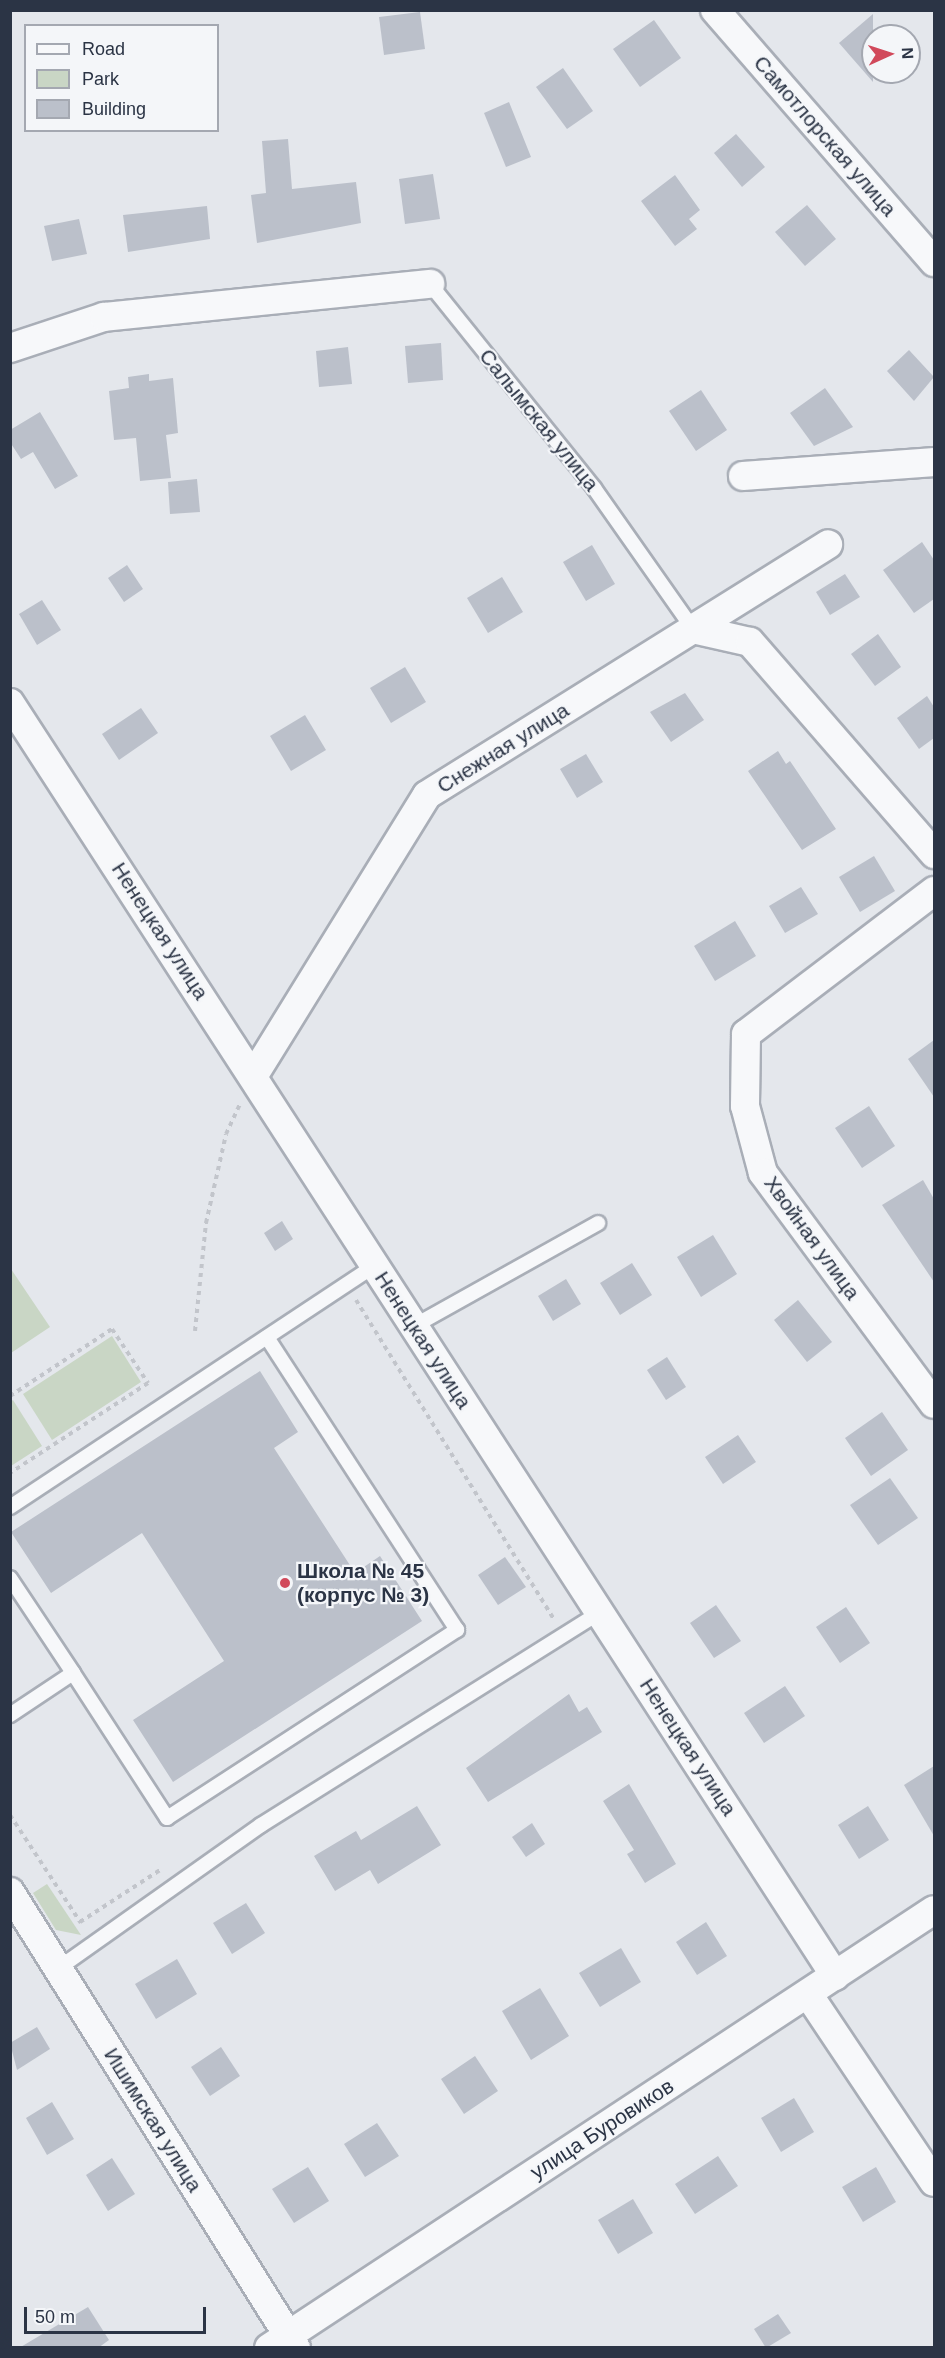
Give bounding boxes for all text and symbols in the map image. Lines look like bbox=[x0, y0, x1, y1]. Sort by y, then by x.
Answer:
legend bbox=[24, 24, 219, 132]
north arrow bbox=[861, 24, 921, 84]
text: Road bbox=[82, 39, 125, 59]
text: N bbox=[899, 47, 916, 59]
street label: Самотлорская улица bbox=[748, 51, 902, 221]
text: Park bbox=[82, 69, 119, 89]
text: Building bbox=[82, 99, 146, 119]
street label: Салымская улица bbox=[474, 344, 604, 496]
street label: Снежная улица bbox=[433, 697, 573, 799]
street label: Ненецкая улица bbox=[106, 858, 214, 1004]
street label: Хвойная улица bbox=[759, 1171, 865, 1305]
street label: Ненецкая улица bbox=[369, 1267, 477, 1413]
place label: Школа № 45 (корпус № 3) bbox=[297, 1558, 429, 1608]
marker: Школа № 45 (корпус № 3) bbox=[278, 1576, 292, 1590]
street label: Ненецкая улица bbox=[634, 1674, 742, 1820]
street label: Ишимская улица bbox=[99, 2043, 207, 2197]
street label: улица Буровиков bbox=[526, 2073, 678, 2185]
scale bar bbox=[27, 2295, 208, 2333]
text: 50 m bbox=[35, 2307, 75, 2327]

